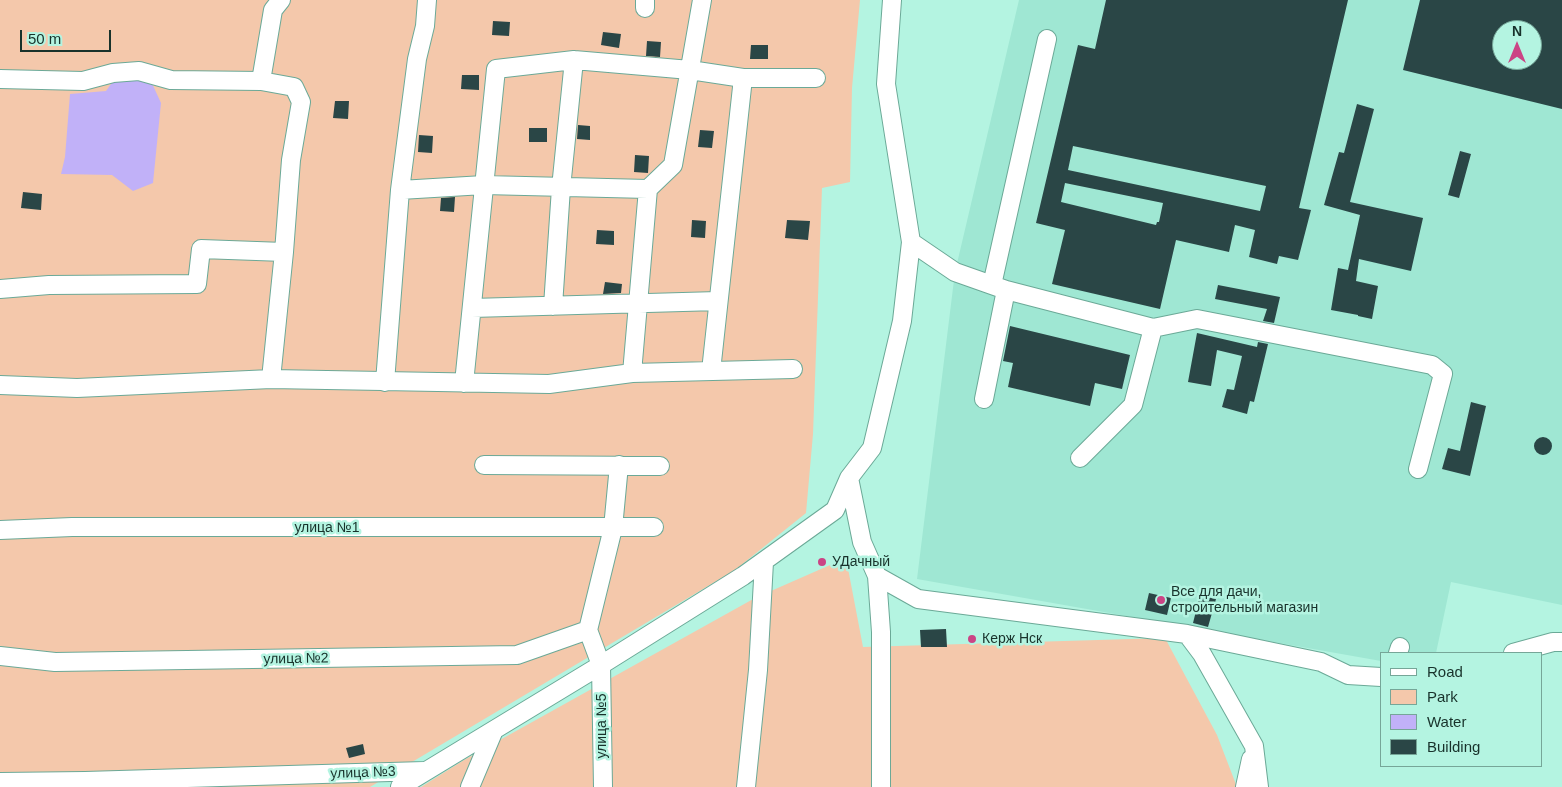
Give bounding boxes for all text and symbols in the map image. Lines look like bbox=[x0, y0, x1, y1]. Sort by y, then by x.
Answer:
scale bar bbox=[22, 20, 114, 52]
north arrow bbox=[1492, 20, 1542, 70]
text: N bbox=[1512, 23, 1522, 39]
text: 50 m bbox=[28, 30, 61, 47]
street label: улица №1 bbox=[294, 520, 360, 536]
place label: УДачный bbox=[832, 554, 890, 570]
marker: УДачный bbox=[816, 556, 828, 568]
place label: Все для дачи, строительный магазин bbox=[1171, 584, 1318, 616]
marker: Все для дачи, строительный магазин bbox=[1155, 594, 1167, 606]
place label: Керж Нск bbox=[982, 631, 1042, 647]
marker: Керж Нск bbox=[966, 633, 978, 645]
street label: улица №2 bbox=[263, 650, 329, 668]
legend bbox=[1380, 652, 1542, 767]
text: Road bbox=[1427, 663, 1463, 680]
text: Park bbox=[1427, 688, 1458, 705]
street label: улица №5 bbox=[594, 693, 610, 759]
text: Water bbox=[1427, 713, 1466, 730]
text: Building bbox=[1427, 738, 1480, 755]
street label: улица №3 bbox=[330, 763, 396, 783]

